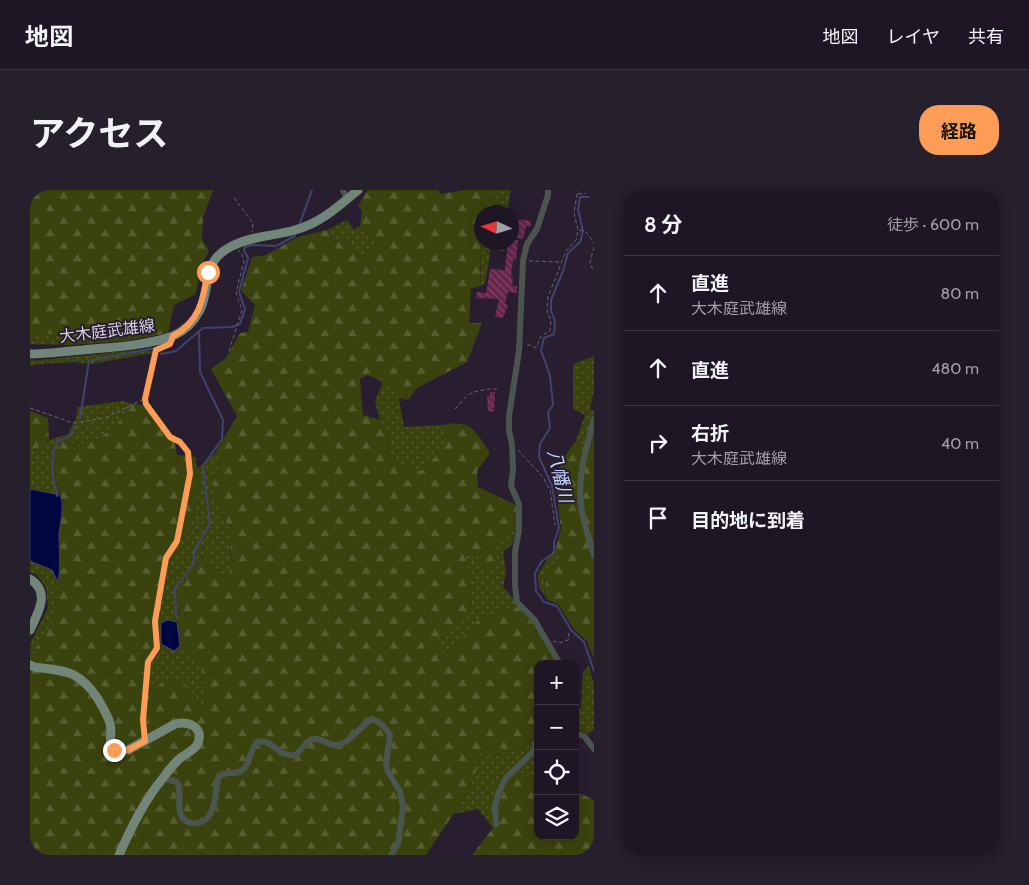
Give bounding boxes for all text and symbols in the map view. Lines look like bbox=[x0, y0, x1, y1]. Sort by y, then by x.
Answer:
text: 地図 bbox=[25, 22, 73, 51]
text: 地図 bbox=[823, 26, 859, 48]
text: レイヤ bbox=[887, 26, 940, 48]
text: 共有 bbox=[968, 26, 1004, 48]
button: 経路 bbox=[919, 105, 999, 155]
text: アクセス bbox=[30, 112, 168, 155]
north arrow bbox=[474, 205, 519, 250]
text: 8 分 bbox=[644, 212, 682, 237]
text: 徒歩 · 600 m bbox=[887, 215, 979, 234]
route start bbox=[197, 261, 220, 284]
text: 直進 bbox=[691, 272, 729, 295]
icon: ahead bbox=[644, 279, 672, 307]
text: 80 m bbox=[941, 284, 979, 303]
text: 大木庭武雄線 bbox=[691, 299, 787, 318]
street label: 大木庭武雄線 bbox=[58, 316, 156, 346]
icon: ahead bbox=[644, 354, 672, 382]
text: 直進 bbox=[691, 359, 729, 382]
text: 480 m bbox=[931, 359, 979, 378]
text: 右折 bbox=[691, 422, 729, 445]
icon: right bbox=[644, 429, 672, 457]
text: 40 m bbox=[941, 434, 979, 453]
water label: 八幡川 bbox=[543, 447, 578, 507]
text: 大木庭武雄線 bbox=[691, 449, 787, 468]
icon: arrive bbox=[644, 504, 672, 532]
text: 目的地に到着 bbox=[691, 509, 805, 532]
map controls bbox=[534, 660, 579, 840]
button: + bbox=[534, 660, 579, 705]
button: − bbox=[534, 705, 579, 750]
route end bbox=[103, 739, 126, 762]
button: locate bbox=[534, 750, 579, 795]
button: layers bbox=[534, 795, 579, 840]

